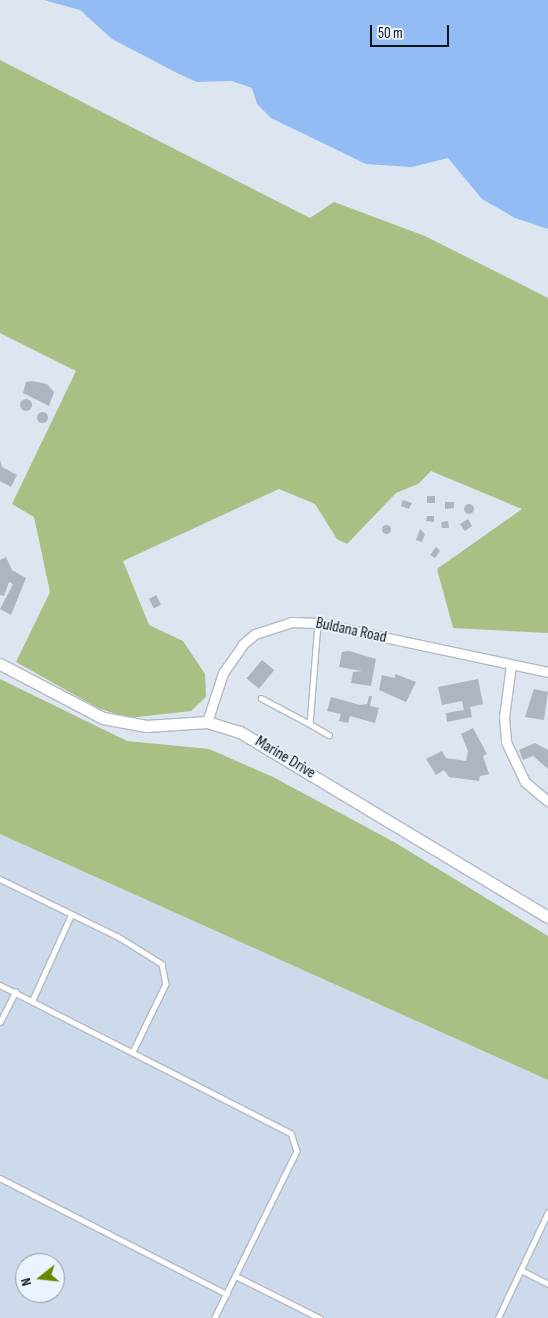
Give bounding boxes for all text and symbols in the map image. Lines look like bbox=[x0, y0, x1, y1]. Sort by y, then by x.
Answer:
scale bar bbox=[373, 15, 452, 47]
text: 50 m bbox=[378, 24, 403, 43]
street label: Buldana Road bbox=[314, 614, 388, 648]
street label: Marine Drive bbox=[251, 733, 319, 783]
north arrow bbox=[15, 1253, 65, 1303]
text: N bbox=[17, 1276, 35, 1288]

